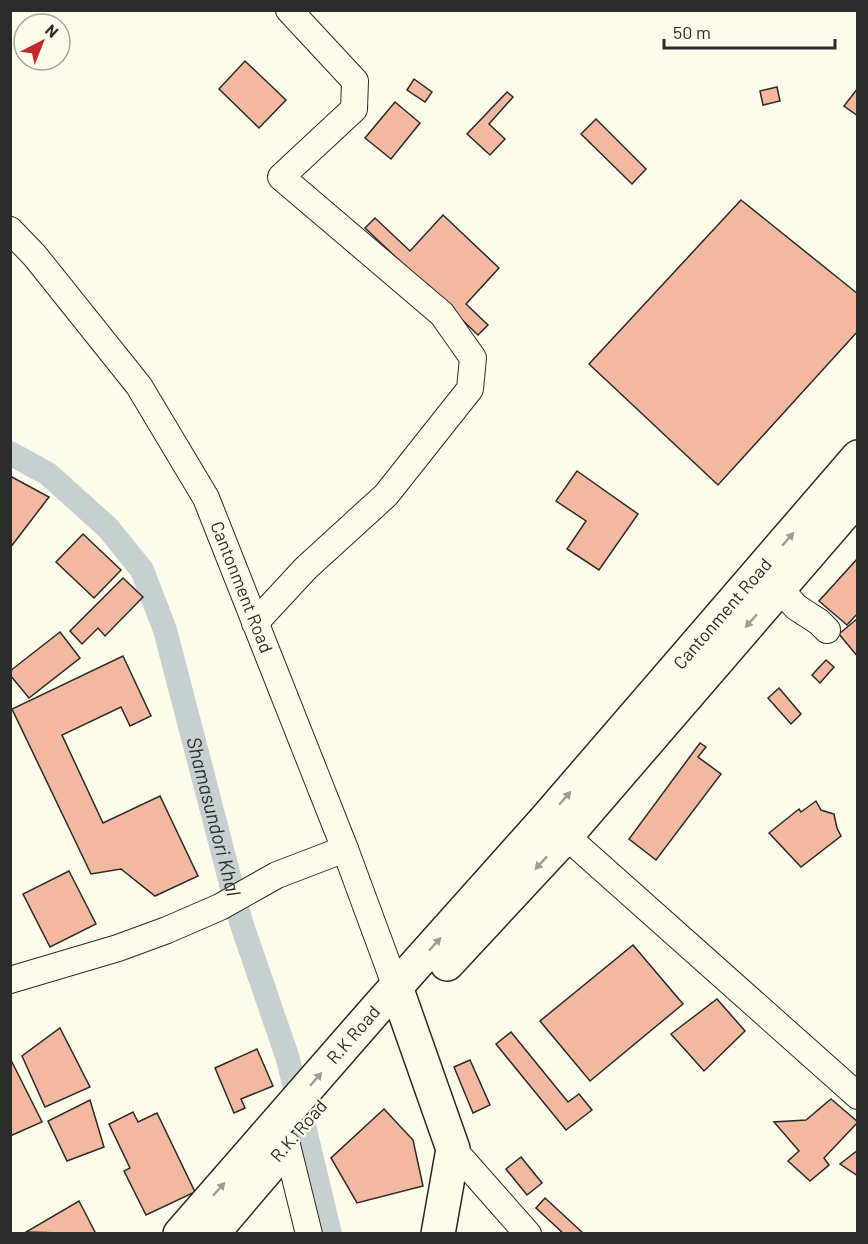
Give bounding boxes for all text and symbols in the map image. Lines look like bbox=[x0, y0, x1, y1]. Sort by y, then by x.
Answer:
north arrow bbox=[12, 12, 72, 72]
scale bar bbox=[664, 12, 835, 50]
text: N bbox=[42, 20, 63, 41]
text: 50 m bbox=[673, 21, 711, 43]
street label: Cantonment Road bbox=[206, 518, 278, 656]
one-way arrow bbox=[781, 532, 794, 547]
street label: Cantonment Road bbox=[668, 553, 776, 673]
one-way arrow bbox=[745, 613, 758, 628]
water label: Shamasundori Khal bbox=[182, 734, 247, 899]
one-way arrow bbox=[558, 791, 571, 806]
one-way arrow bbox=[534, 856, 548, 870]
one-way arrow bbox=[428, 936, 442, 951]
street label: R.K Road bbox=[321, 1001, 384, 1068]
one-way arrow bbox=[309, 1072, 322, 1087]
street label: R.K. Road bbox=[265, 1095, 331, 1166]
one-way arrow bbox=[212, 1182, 226, 1197]

